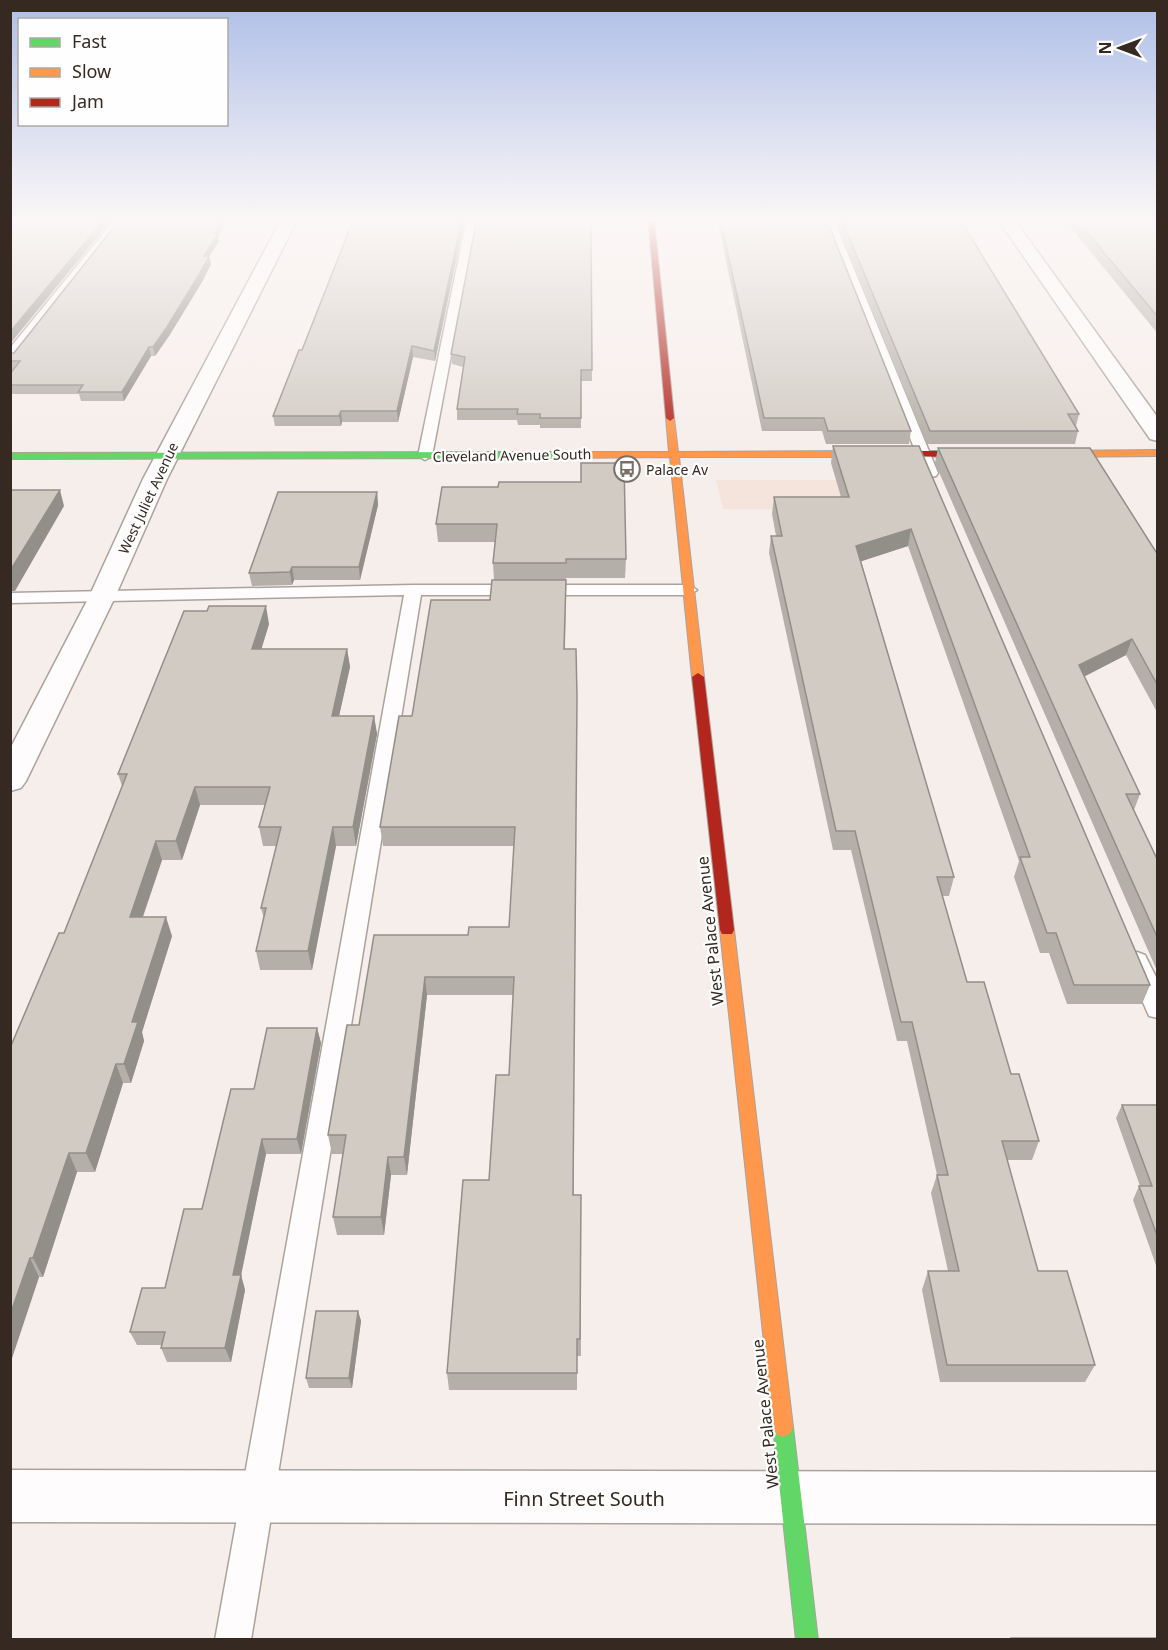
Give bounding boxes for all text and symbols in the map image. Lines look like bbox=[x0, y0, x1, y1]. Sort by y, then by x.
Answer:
legend bbox=[18, 18, 228, 126]
north arrow bbox=[1090, 18, 1150, 78]
text: Fast bbox=[72, 29, 107, 53]
text: N bbox=[1094, 41, 1116, 55]
text: Slow bbox=[72, 59, 111, 83]
text: Jam bbox=[70, 89, 104, 113]
street label: West Juliet Avenue bbox=[114, 439, 182, 557]
street label: Cleveland Avenue South bbox=[432, 444, 592, 466]
bus stop icon: Palace Av bbox=[612, 454, 642, 484]
place label: Palace Av bbox=[646, 460, 709, 479]
street label: West Palace Avenue bbox=[691, 855, 729, 1007]
street label: West Palace Avenue bbox=[746, 1338, 784, 1490]
street label: Finn Street South bbox=[503, 1485, 665, 1512]

